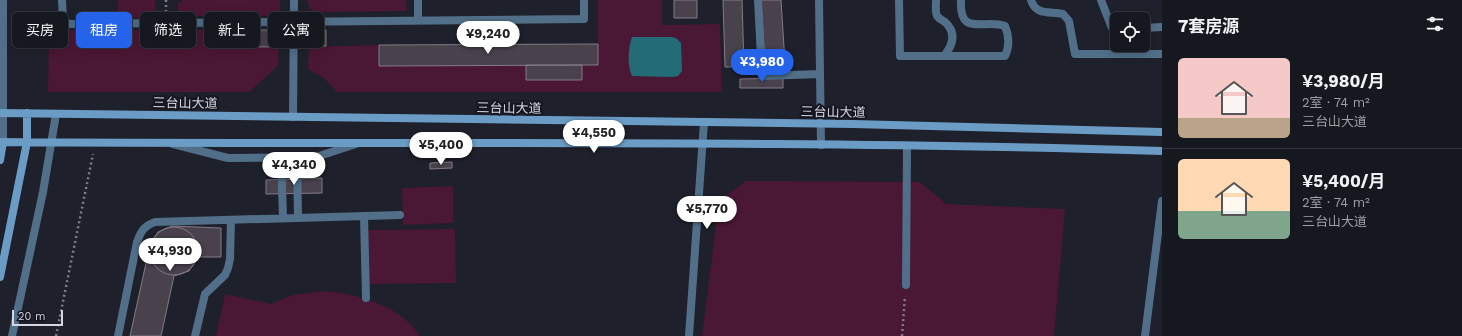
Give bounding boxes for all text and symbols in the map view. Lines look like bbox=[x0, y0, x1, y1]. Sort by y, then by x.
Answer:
chip: 买房 bbox=[12, 12, 68, 48]
chip: 租房 bbox=[76, 12, 132, 48]
chip: 筛选 bbox=[140, 12, 196, 48]
chip: 新上 bbox=[204, 12, 260, 48]
chip: 公寓 bbox=[268, 12, 324, 48]
map controls bbox=[1110, 12, 1150, 52]
button: locate bbox=[1110, 12, 1150, 52]
icon: filters bbox=[1424, 13, 1446, 35]
text: 7套房源 bbox=[1178, 16, 1239, 36]
pin: ¥9,240 bbox=[455, 21, 521, 55]
text: ¥9,240 bbox=[466, 26, 510, 41]
pin: ¥3,980 bbox=[729, 49, 795, 83]
text: ¥3,980 bbox=[740, 54, 784, 69]
text: ¥3,980/月 bbox=[1302, 71, 1385, 91]
icon: home bbox=[1210, 74, 1258, 122]
street label: 三台山大道 bbox=[152, 95, 218, 111]
text: 2室 · 74 m² bbox=[1302, 95, 1370, 110]
street label: 三台山大道 bbox=[476, 100, 542, 116]
street label: 三台山大道 bbox=[800, 104, 866, 120]
text: 三台山大道 bbox=[1302, 114, 1367, 129]
pin: ¥4,550 bbox=[561, 120, 627, 154]
text: ¥4,550 bbox=[572, 125, 616, 140]
pin: ¥5,400 bbox=[408, 132, 474, 166]
text: ¥5,400 bbox=[418, 137, 464, 152]
pin: ¥4,340 bbox=[261, 152, 327, 186]
text: ¥4,340 bbox=[271, 157, 317, 172]
text: ¥5,400/月 bbox=[1302, 171, 1386, 191]
icon: home bbox=[1210, 175, 1258, 223]
text: 2室 · 74 m² bbox=[1302, 195, 1370, 210]
pin: ¥5,770 bbox=[674, 196, 740, 230]
text: ¥5,770 bbox=[686, 201, 728, 216]
text: 三台山大道 bbox=[1302, 214, 1367, 229]
pin: ¥4,930 bbox=[137, 238, 203, 272]
text: ¥4,930 bbox=[148, 243, 192, 258]
scale bar bbox=[12, 308, 63, 327]
text: 20 m bbox=[18, 310, 46, 323]

